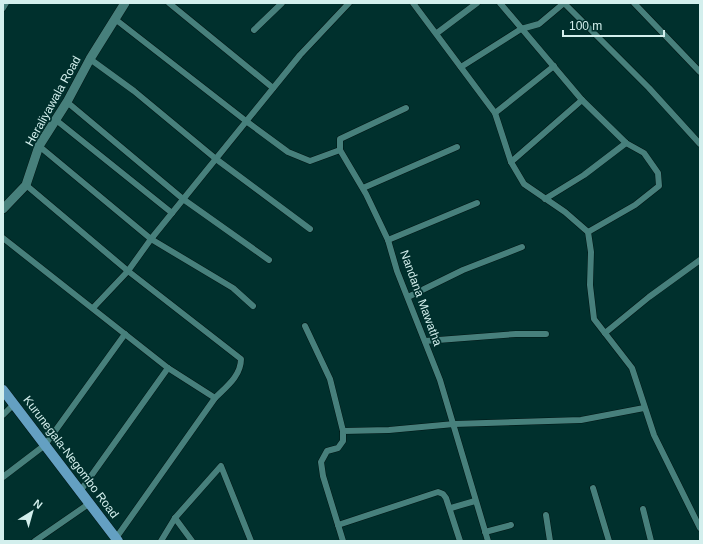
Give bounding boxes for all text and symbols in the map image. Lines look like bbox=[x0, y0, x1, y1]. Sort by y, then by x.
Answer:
scale bar bbox=[563, 12, 664, 38]
text: 100 m bbox=[569, 19, 602, 33]
street label: Heraliyawala Road bbox=[22, 54, 84, 148]
street label: Nandana Mawatha bbox=[397, 248, 445, 348]
street label: Kurunegala-Negombo Road bbox=[20, 393, 122, 521]
north arrow bbox=[12, 492, 52, 532]

